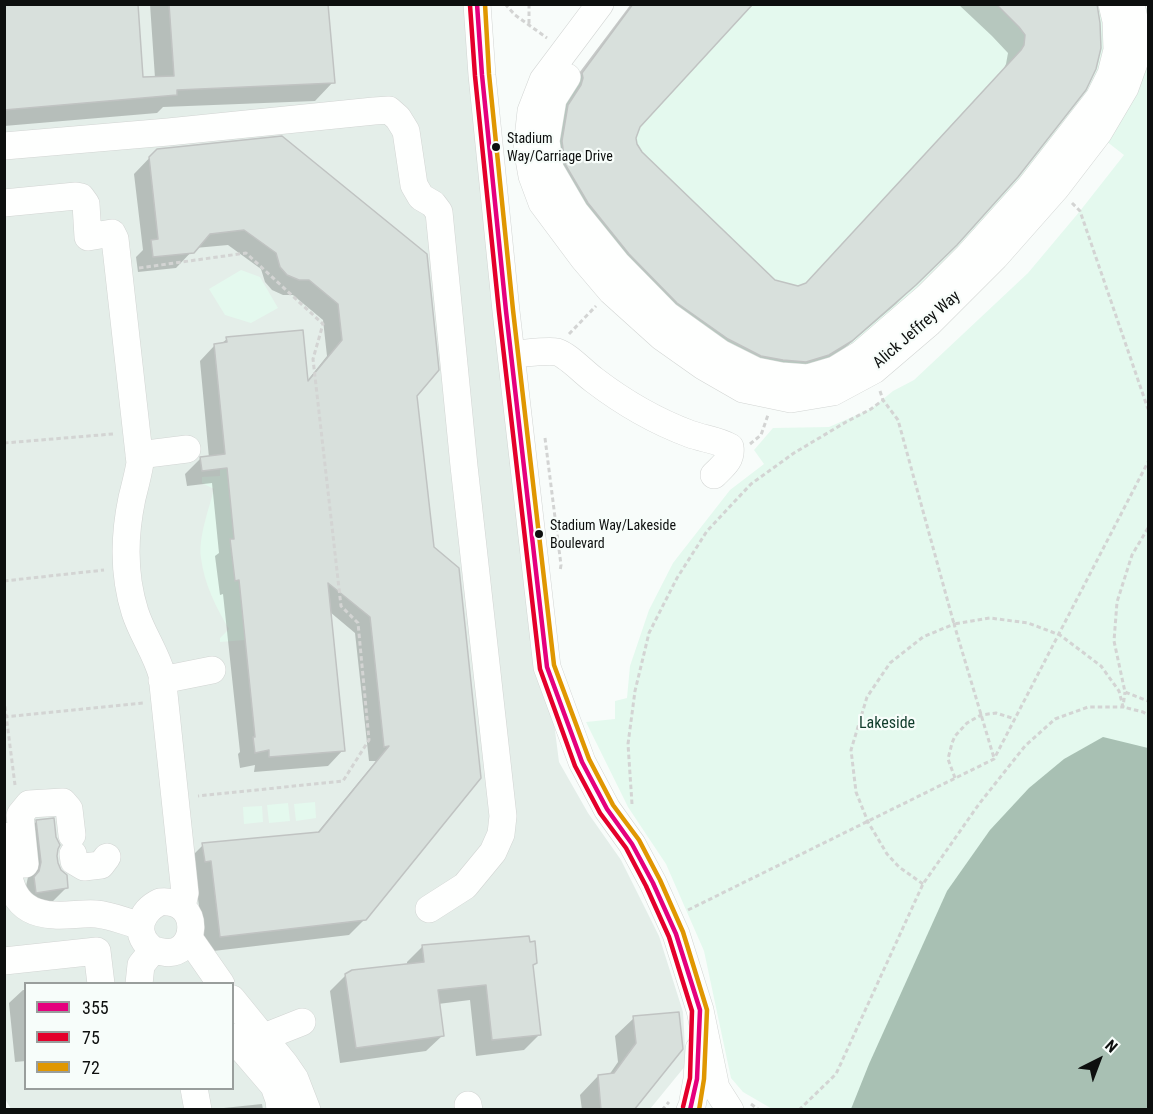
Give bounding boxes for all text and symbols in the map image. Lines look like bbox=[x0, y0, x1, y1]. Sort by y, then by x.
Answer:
place label: Stadium Way/Carriage Drive bbox=[507, 131, 613, 164]
marker: Stadium Way/Carriage Drive bbox=[490, 141, 502, 153]
street label: Alick Jeffrey Way bbox=[870, 287, 964, 373]
place label: Stadium Way/Lakeside Boulevard bbox=[550, 518, 676, 550]
marker: Stadium Way/Lakeside Boulevard bbox=[533, 528, 545, 540]
park label: Lakeside bbox=[859, 714, 915, 734]
legend bbox=[24, 982, 234, 1090]
text: 355 bbox=[82, 997, 109, 1018]
text: 75 bbox=[82, 1027, 100, 1048]
north arrow bbox=[1069, 1030, 1129, 1090]
text: N bbox=[1101, 1036, 1121, 1057]
text: 72 bbox=[82, 1057, 100, 1078]

